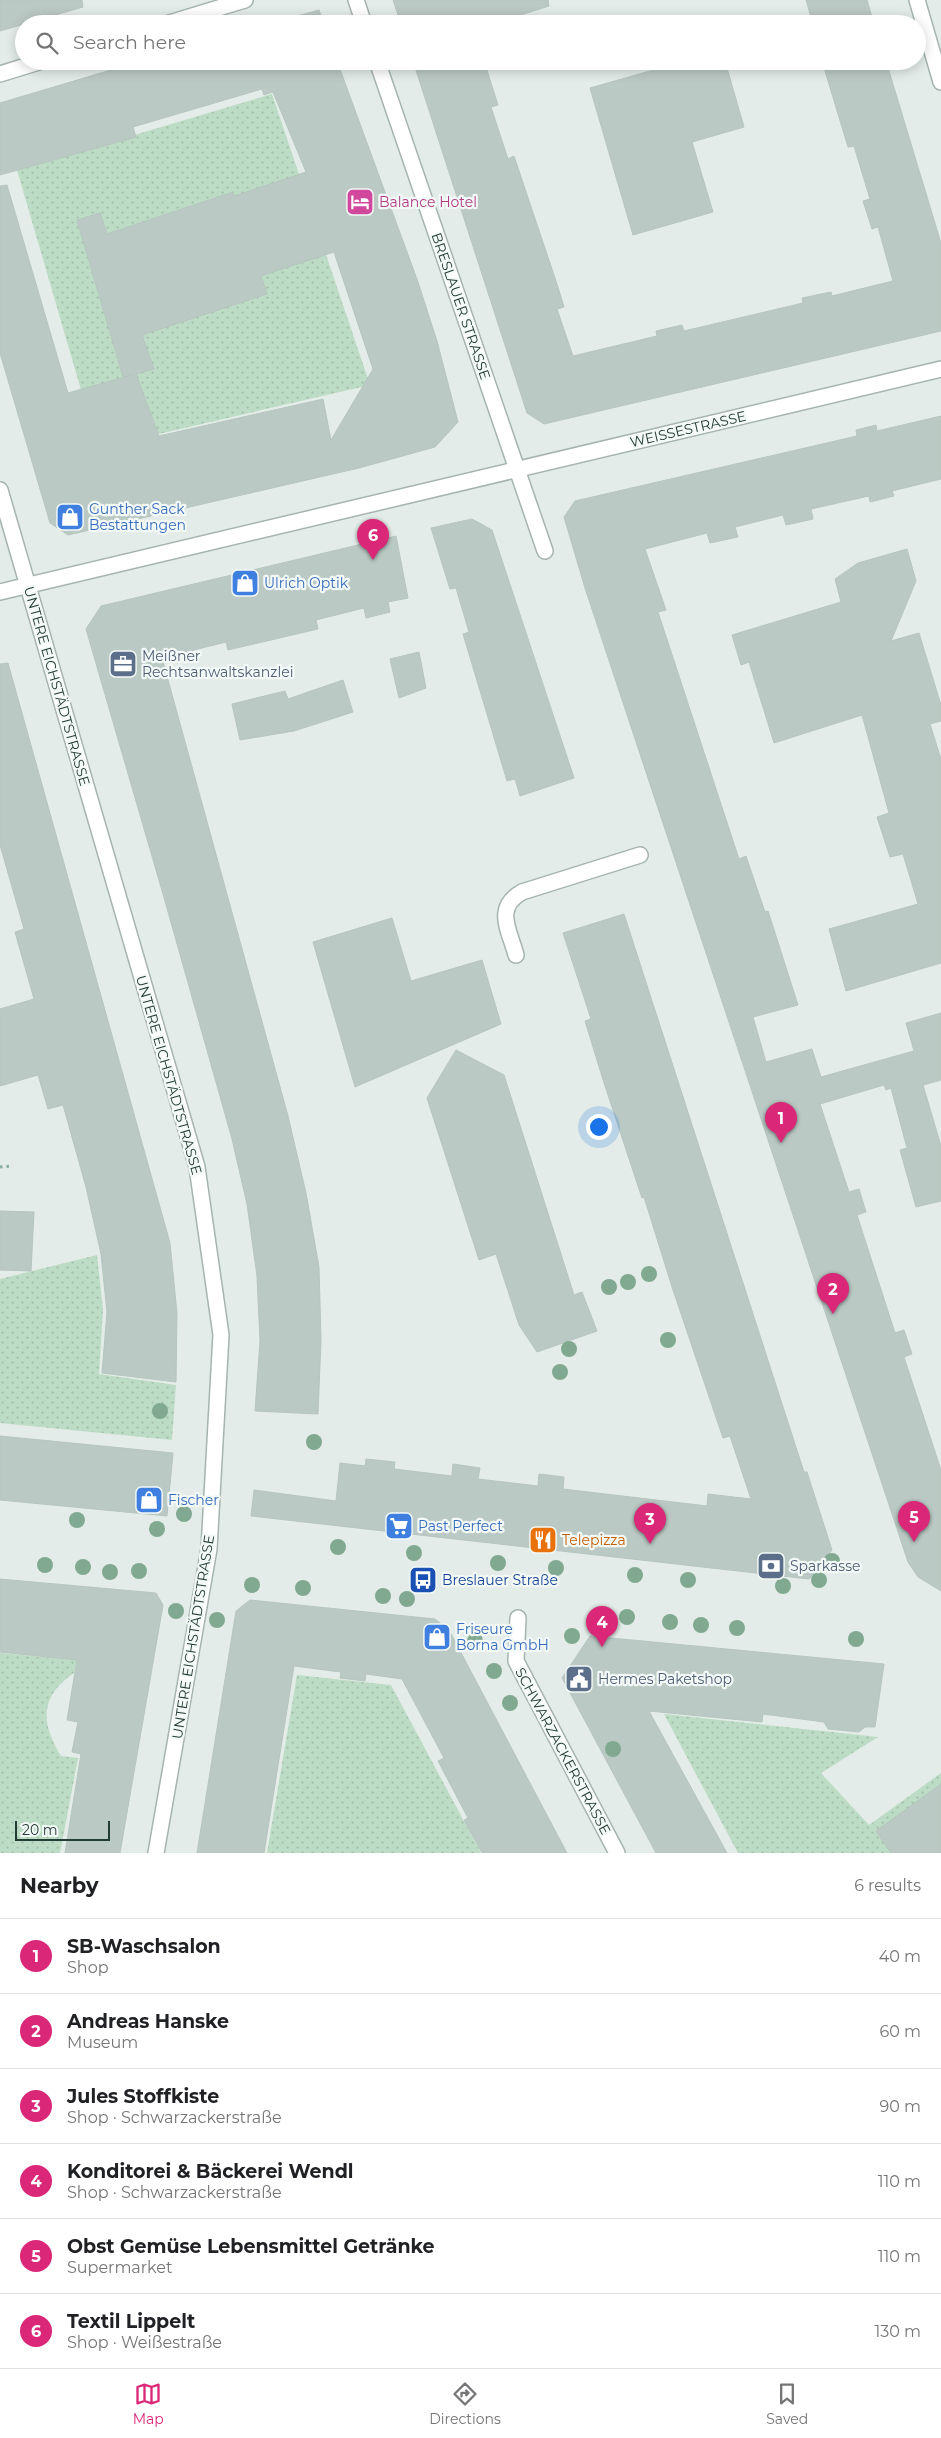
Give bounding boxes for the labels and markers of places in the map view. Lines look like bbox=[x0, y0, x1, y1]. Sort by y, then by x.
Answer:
hotel icon: Balance Hotel bbox=[345, 187, 375, 217]
place label: Balance Hotel bbox=[379, 193, 477, 211]
place label: Gunther Sack Bestattungen bbox=[89, 500, 186, 534]
shop icon: Gunther Sack Bestattungen bbox=[55, 502, 85, 532]
pin: 6 bbox=[357, 519, 389, 560]
shop icon: Ulrich Optik bbox=[230, 568, 260, 598]
place label: Ulrich Optik bbox=[264, 574, 349, 592]
place label: Meißner Rechtsanwaltskanzlei bbox=[142, 647, 293, 681]
office icon: Meißner Rechtsanwaltskanzlei bbox=[108, 649, 138, 679]
pin: 1 bbox=[765, 1102, 797, 1143]
pin: 2 bbox=[817, 1273, 849, 1314]
shop icon: Fischer bbox=[134, 1485, 164, 1515]
place label: Fischer bbox=[168, 1491, 219, 1509]
pin: 5 bbox=[898, 1501, 930, 1542]
pin: 3 bbox=[634, 1503, 666, 1544]
supermarket icon: Past Perfect bbox=[384, 1511, 414, 1541]
place label: Past Perfect bbox=[418, 1517, 503, 1535]
restaurant icon: Telepizza bbox=[528, 1525, 558, 1555]
place label: Telepizza bbox=[562, 1531, 626, 1549]
bank icon: Sparkasse bbox=[756, 1551, 786, 1581]
place label: Sparkasse bbox=[790, 1557, 860, 1575]
bus stop icon: Breslauer Straße bbox=[408, 1565, 438, 1595]
place label: Breslauer Straße bbox=[442, 1571, 558, 1589]
pin: 4 bbox=[586, 1606, 618, 1647]
place label: Friseure Borna GmbH bbox=[456, 1620, 549, 1654]
shop icon: Friseure Borna GmbH bbox=[422, 1622, 452, 1652]
public building icon: Hermes Paketshop bbox=[564, 1664, 594, 1694]
place label: Hermes Paketshop bbox=[598, 1670, 732, 1688]

